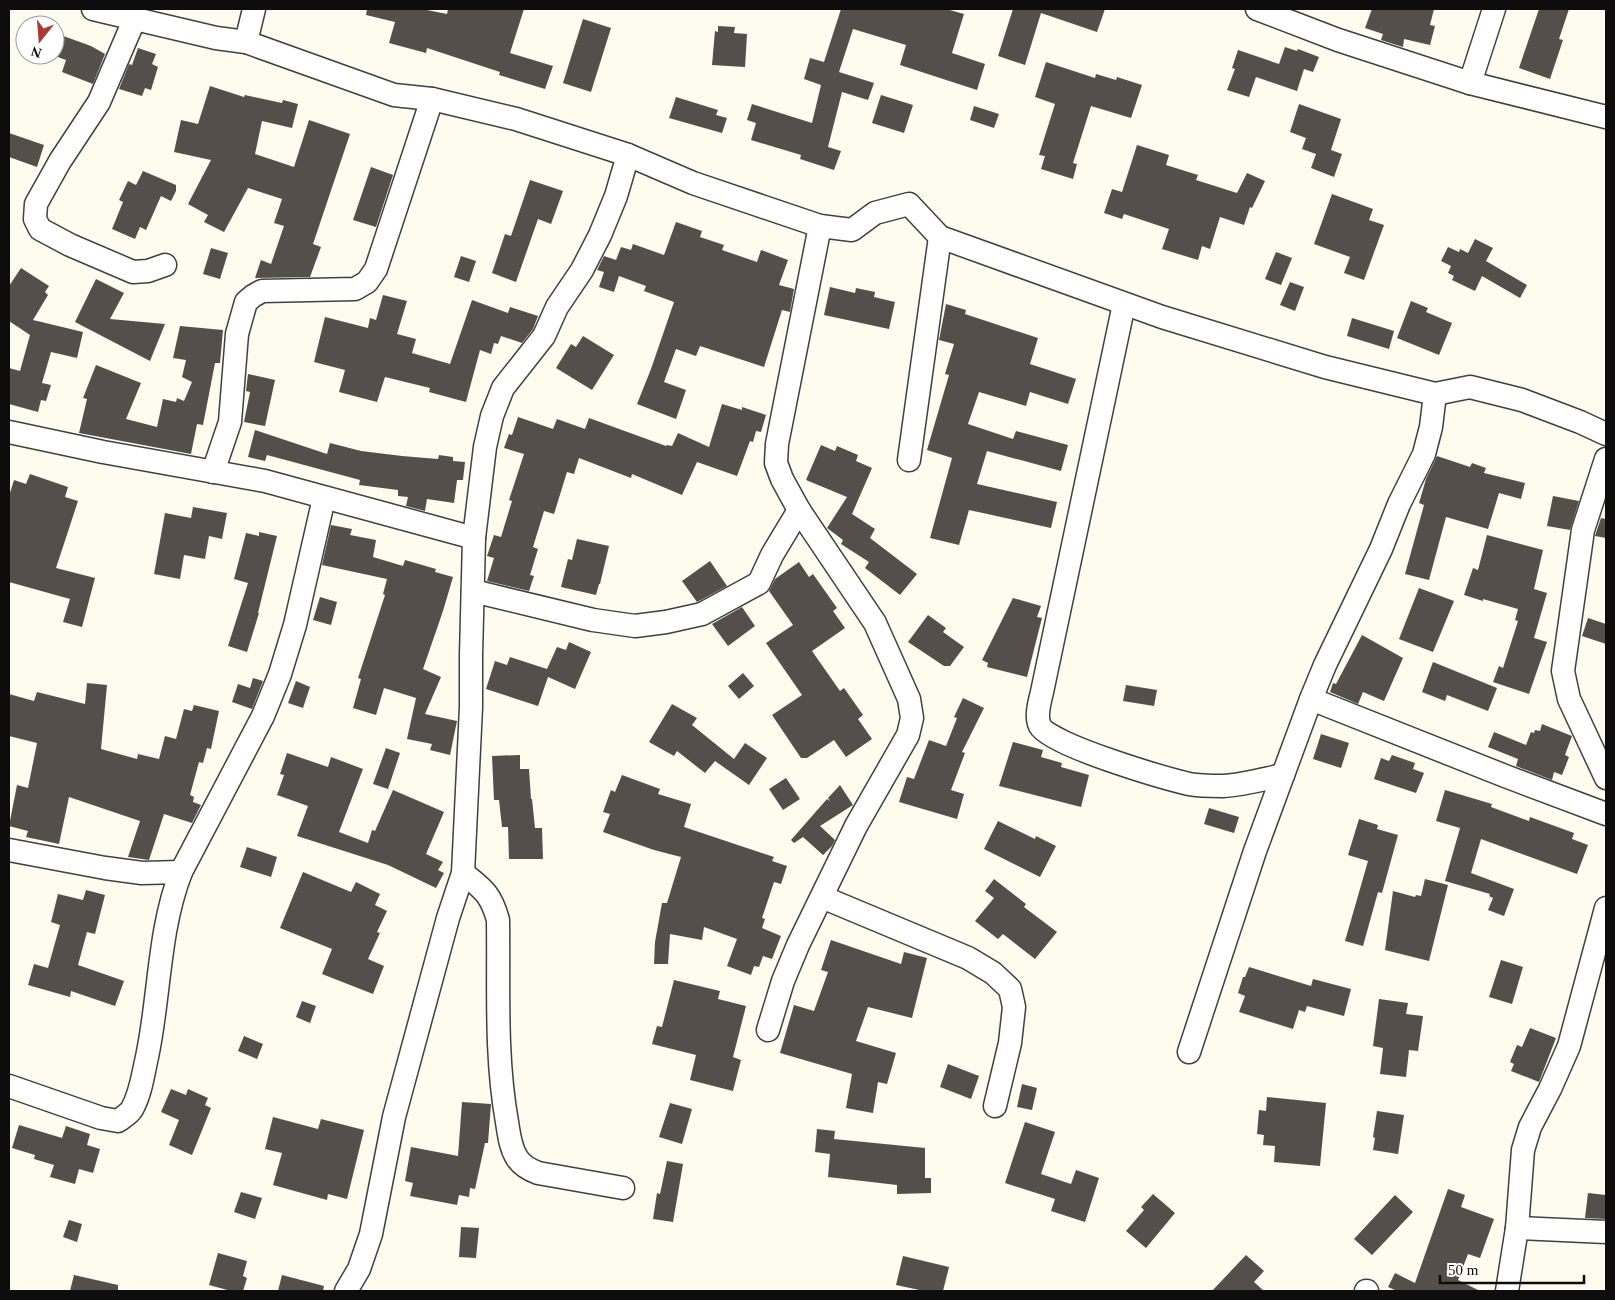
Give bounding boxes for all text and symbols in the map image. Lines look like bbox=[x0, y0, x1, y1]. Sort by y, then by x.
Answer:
north arrow bbox=[15, 15, 65, 65]
text: N bbox=[29, 43, 43, 61]
scale bar bbox=[1440, 1252, 1584, 1284]
text: 50 m bbox=[1448, 1262, 1479, 1278]

